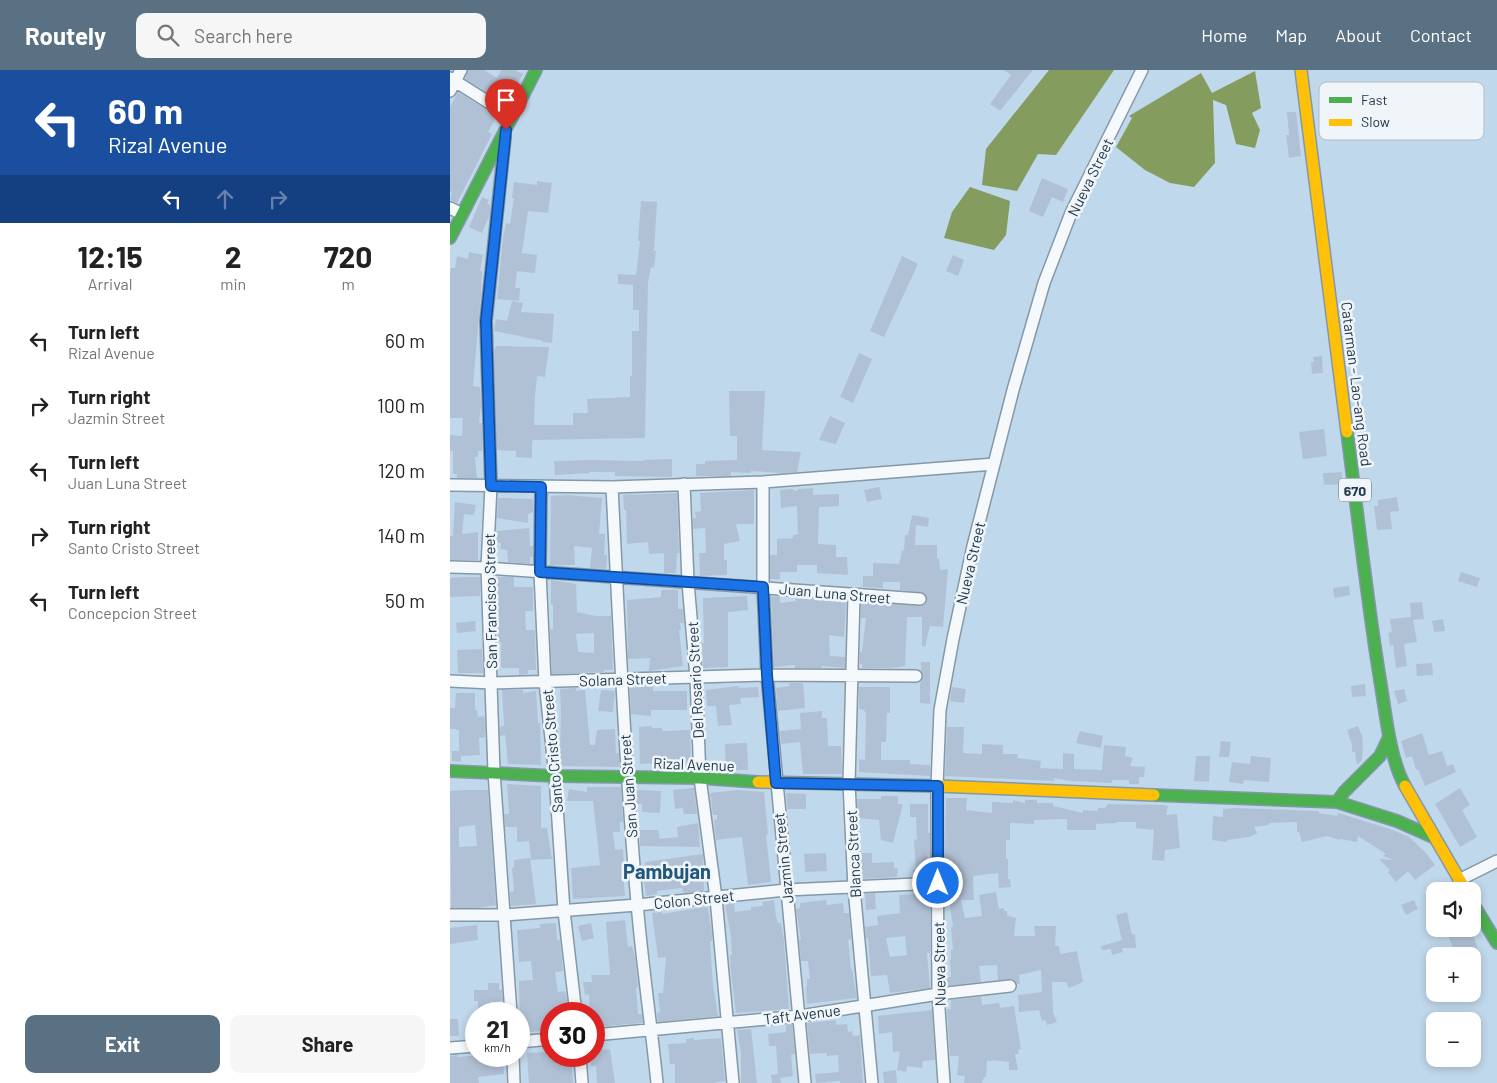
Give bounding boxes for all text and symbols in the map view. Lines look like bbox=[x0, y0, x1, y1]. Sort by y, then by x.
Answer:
search box bbox=[136, 13, 486, 58]
text: Routely bbox=[25, 21, 106, 50]
icon: search bbox=[154, 21, 182, 49]
text: Search here bbox=[194, 24, 293, 47]
text: Home bbox=[1201, 24, 1247, 46]
text: Map bbox=[1275, 24, 1307, 46]
text: About bbox=[1335, 24, 1382, 46]
text: Contact bbox=[1410, 24, 1472, 46]
pin bbox=[485, 79, 527, 130]
legend bbox=[1319, 82, 1484, 140]
icon: arrive bbox=[492, 86, 520, 114]
text: 60 m bbox=[108, 89, 183, 131]
icon: left bbox=[25, 90, 90, 155]
text: Fast bbox=[1361, 91, 1387, 108]
text: Slow bbox=[1361, 113, 1390, 130]
text: Rizal Avenue bbox=[108, 131, 227, 157]
street label: Nueva Street bbox=[1063, 135, 1117, 219]
icon: left bbox=[158, 185, 186, 213]
icon: ahead bbox=[211, 185, 239, 213]
icon: right bbox=[264, 185, 292, 213]
text: 12:15 bbox=[78, 238, 143, 274]
text: 2 bbox=[225, 238, 242, 274]
text: 720 bbox=[324, 238, 372, 274]
text: Arrival bbox=[88, 274, 132, 293]
text: min bbox=[220, 274, 246, 293]
text: m bbox=[341, 274, 355, 293]
street label: Catarman - Lao-ang Road bbox=[1338, 301, 1376, 467]
text: Turn left bbox=[68, 320, 139, 343]
icon: left bbox=[25, 327, 53, 355]
text: 60 m bbox=[385, 329, 425, 352]
text: Rizal Avenue bbox=[68, 343, 155, 362]
text: Turn right bbox=[68, 385, 150, 408]
icon: right bbox=[25, 392, 53, 420]
text: 100 m bbox=[377, 394, 425, 417]
text: Jazmin Street bbox=[68, 408, 165, 427]
text: Turn left bbox=[68, 450, 139, 473]
icon: left bbox=[25, 457, 53, 485]
text: 120 m bbox=[378, 459, 425, 482]
text: Juan Luna Street bbox=[68, 473, 187, 492]
road number: 670 bbox=[1339, 478, 1371, 502]
text: Turn right bbox=[68, 515, 150, 538]
street label: Nueva Street bbox=[952, 520, 988, 606]
icon: right bbox=[25, 522, 53, 550]
text: 140 m bbox=[378, 524, 425, 547]
street label: San Francisco Street bbox=[480, 533, 500, 669]
text: Santo Cristo Street bbox=[68, 538, 200, 557]
street label: Juan Luna Street bbox=[779, 579, 891, 607]
text: Turn left bbox=[68, 580, 139, 603]
icon: left bbox=[25, 587, 53, 615]
text: 50 m bbox=[385, 589, 425, 612]
text: Concepcion Street bbox=[68, 603, 197, 622]
street label: Del Rosario Street bbox=[683, 621, 707, 739]
street label: Solana Street bbox=[579, 668, 667, 690]
street label: Santo Cristo Street bbox=[538, 689, 566, 813]
street label: San Juan Street bbox=[615, 734, 641, 838]
street label: Rizal Avenue bbox=[653, 754, 735, 774]
street label: Blanca Street bbox=[842, 810, 864, 898]
street label: Jazmin Street bbox=[769, 812, 797, 904]
position arrow bbox=[911, 856, 963, 908]
district label: Pambujan bbox=[623, 859, 711, 883]
map controls bbox=[1426, 882, 1481, 1067]
button: sound bbox=[1426, 882, 1481, 937]
street label: Colon Street bbox=[653, 886, 735, 912]
street label: Nueva Street bbox=[929, 922, 949, 1006]
button: + bbox=[1426, 947, 1481, 1002]
street label: Taft Avenue bbox=[762, 1000, 842, 1028]
speed limit sign: 30 bbox=[540, 1002, 605, 1067]
button: − bbox=[1426, 1012, 1481, 1067]
text: 21 bbox=[486, 1013, 509, 1043]
button: Exit bbox=[25, 1015, 220, 1073]
button: Share bbox=[230, 1015, 425, 1073]
text: km/h bbox=[484, 1040, 511, 1054]

